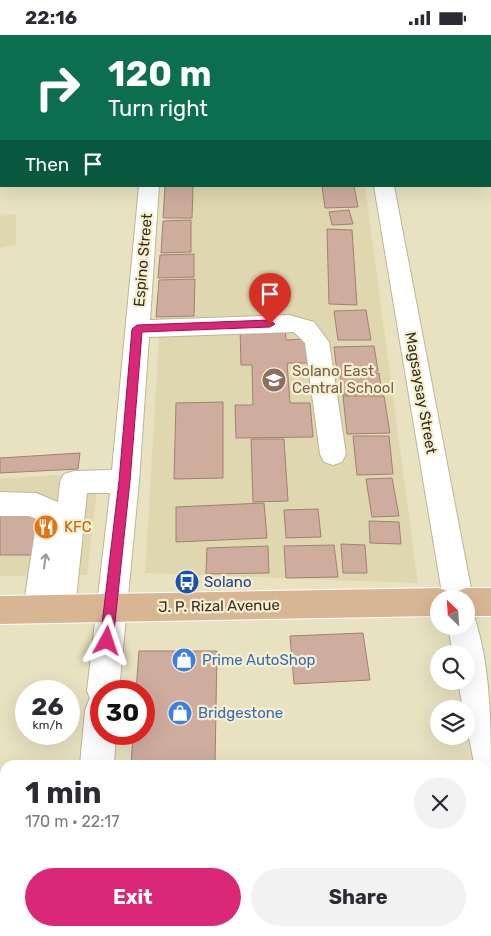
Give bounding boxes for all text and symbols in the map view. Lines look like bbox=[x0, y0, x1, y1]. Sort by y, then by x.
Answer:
text: 22:16 bbox=[25, 6, 77, 29]
text: 120 m bbox=[108, 53, 211, 95]
icon: right bbox=[25, 55, 90, 120]
text: Turn right bbox=[108, 95, 208, 122]
icon: arrive bbox=[79, 150, 107, 178]
text: Then bbox=[25, 153, 69, 176]
street label: Espino Street bbox=[130, 212, 156, 308]
pin bbox=[249, 273, 291, 324]
icon: arrive bbox=[256, 280, 284, 308]
street label: Magsaysay Street bbox=[401, 331, 441, 456]
place label: Solano East Central School bbox=[292, 362, 394, 397]
school or university icon: Solano East Central School bbox=[261, 367, 287, 393]
restaurant icon: KFC bbox=[33, 514, 59, 540]
place label: KFC bbox=[64, 518, 92, 536]
one-way arrow bbox=[40, 553, 50, 569]
bus stop icon: Solano bbox=[174, 569, 200, 595]
place label: Solano bbox=[204, 573, 252, 591]
north arrow bbox=[430, 590, 475, 635]
map controls bbox=[430, 590, 475, 745]
street label: J. P. Rizal Avenue bbox=[158, 596, 280, 616]
position arrow bbox=[80, 614, 132, 666]
button: search bbox=[430, 645, 475, 690]
shop icon: Prime AutoShop bbox=[171, 647, 197, 673]
place label: Prime AutoShop bbox=[202, 651, 316, 669]
speed limit sign: 30 bbox=[90, 680, 155, 745]
text: 26 bbox=[31, 692, 64, 721]
shop icon: Bridgestone bbox=[167, 700, 193, 726]
button: layers bbox=[430, 700, 475, 745]
place label: Bridgestone bbox=[198, 704, 283, 722]
text: km/h bbox=[33, 718, 62, 732]
text: 1 min bbox=[25, 775, 102, 811]
button: close bbox=[414, 777, 466, 829]
text: 170 m · 22:17 bbox=[25, 812, 119, 831]
button: Exit bbox=[25, 868, 241, 926]
button: Share bbox=[251, 868, 466, 926]

